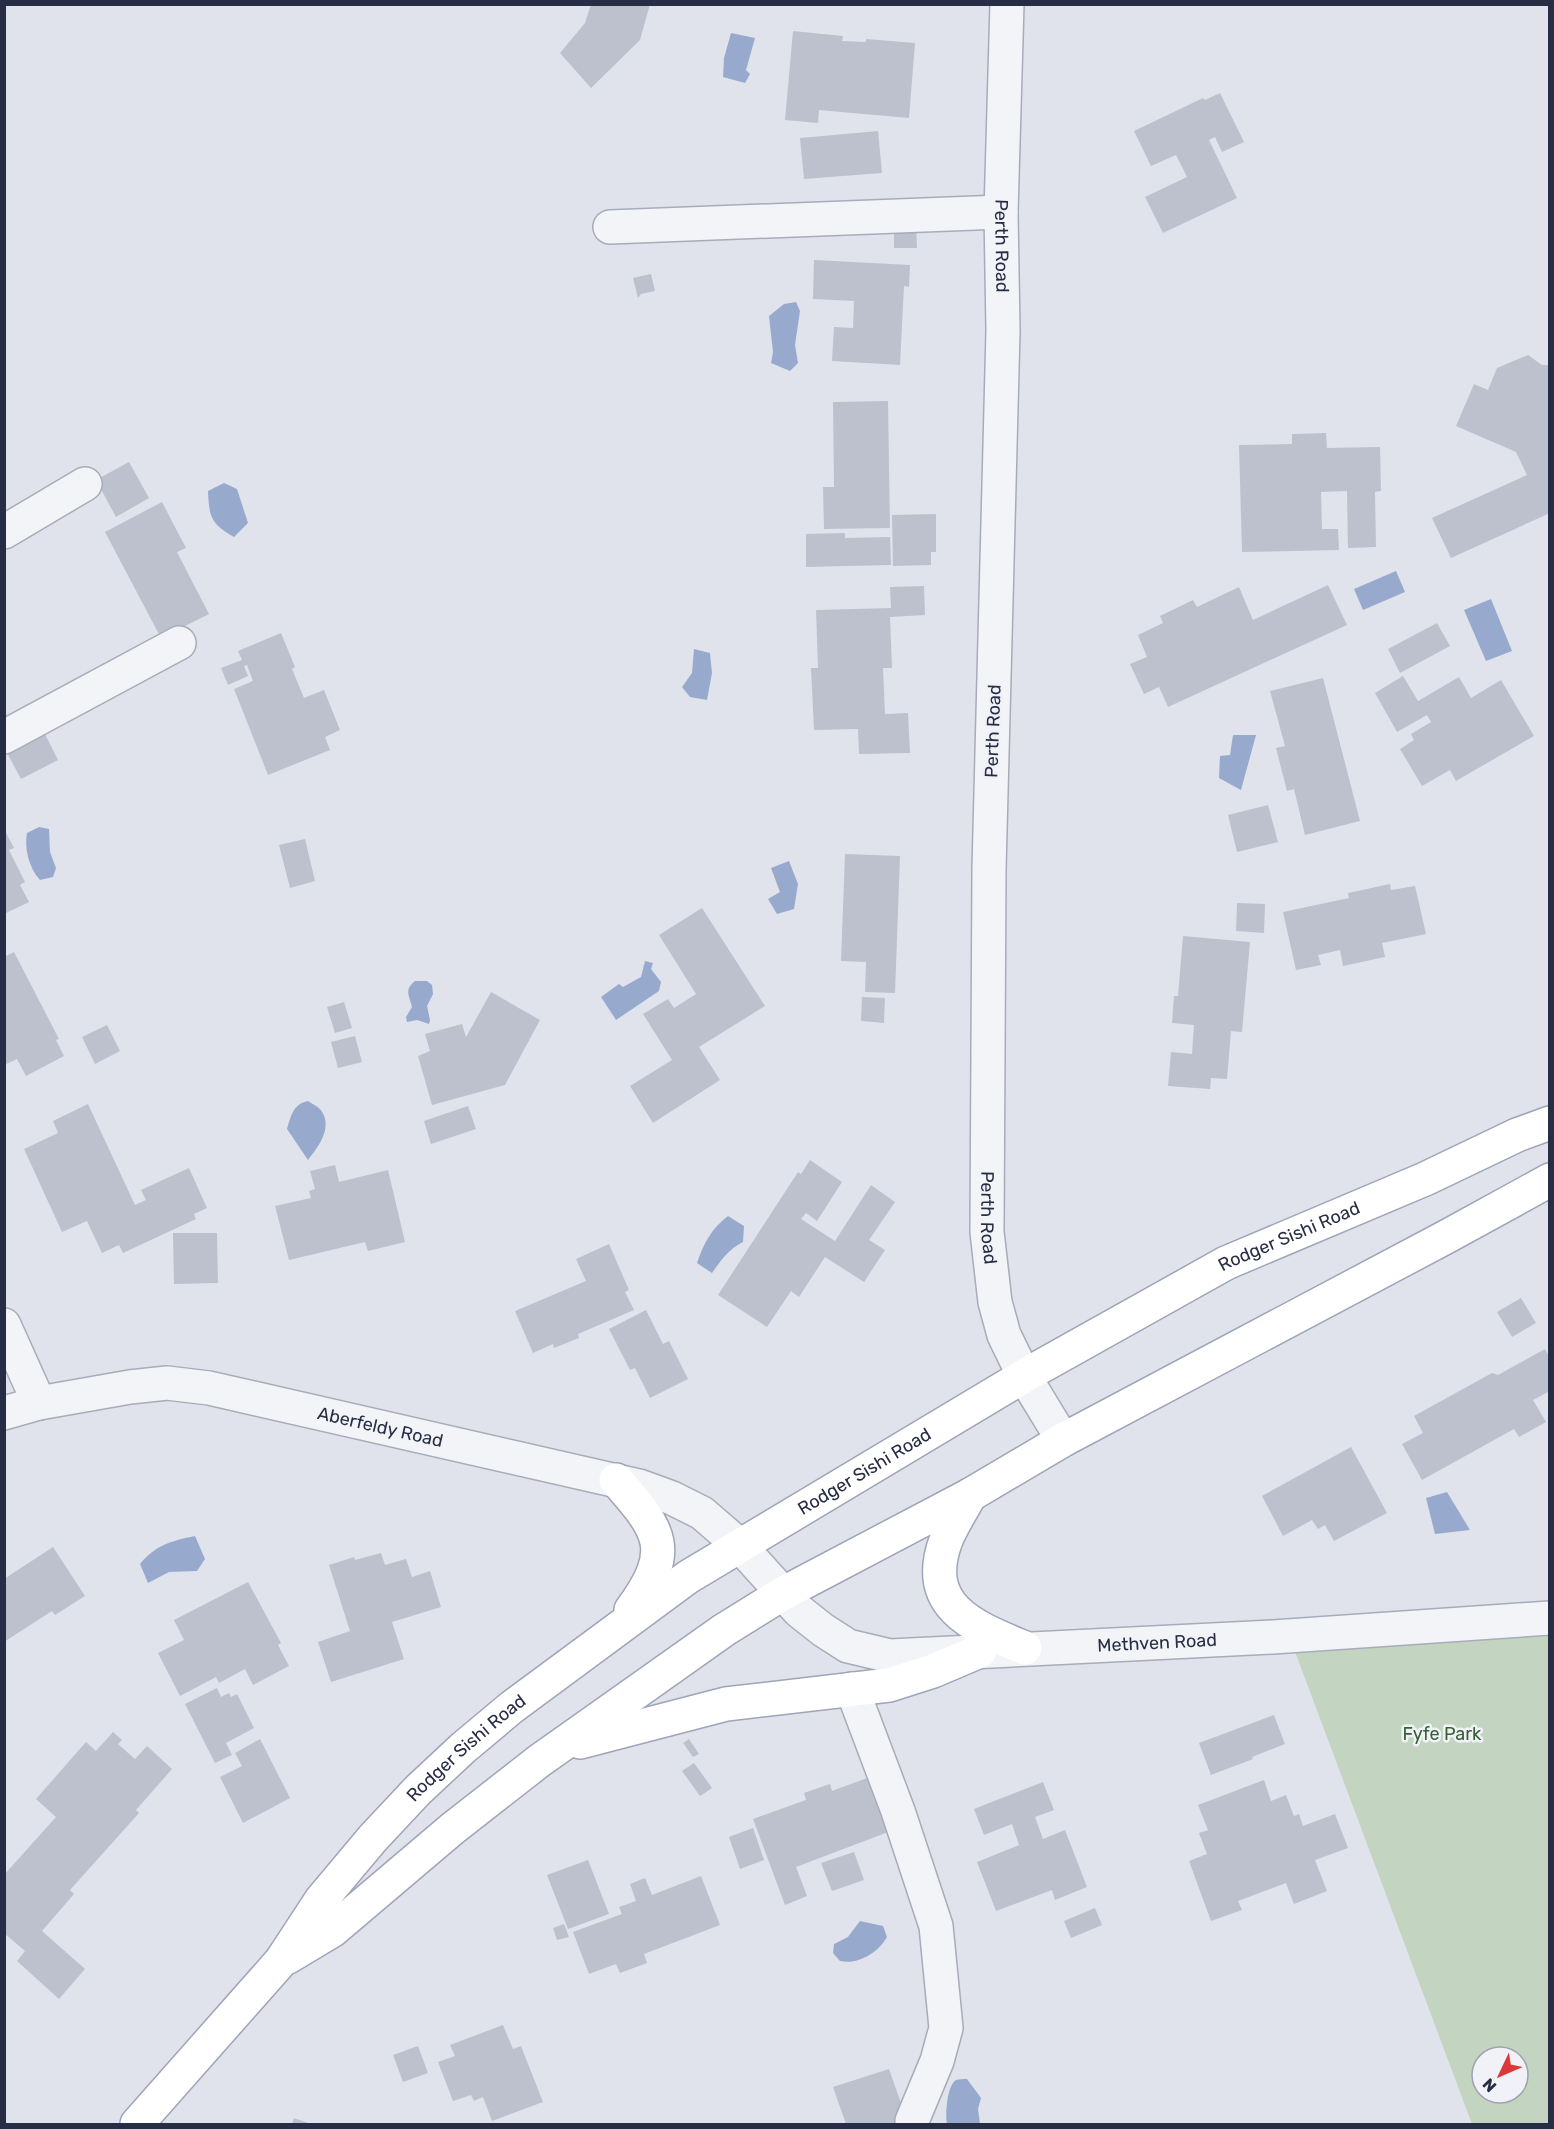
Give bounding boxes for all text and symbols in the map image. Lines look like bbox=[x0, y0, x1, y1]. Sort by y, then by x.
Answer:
street label: Perth Road bbox=[990, 199, 1013, 293]
street label: Perth Road bbox=[980, 684, 1006, 778]
street label: Perth Road bbox=[976, 1171, 1002, 1265]
street label: Rodger Sishi Road bbox=[1214, 1197, 1363, 1276]
street label: Aberfeldy Road bbox=[315, 1402, 445, 1452]
street label: Rodger Sishi Road bbox=[794, 1423, 935, 1520]
street label: Methven Road bbox=[1097, 1629, 1217, 1657]
street label: Rodger Sishi Road bbox=[402, 1690, 530, 1806]
park label: Fyfe Park bbox=[1403, 1723, 1482, 1745]
north arrow bbox=[1470, 2045, 1530, 2105]
text: N bbox=[1479, 2074, 1500, 2096]

